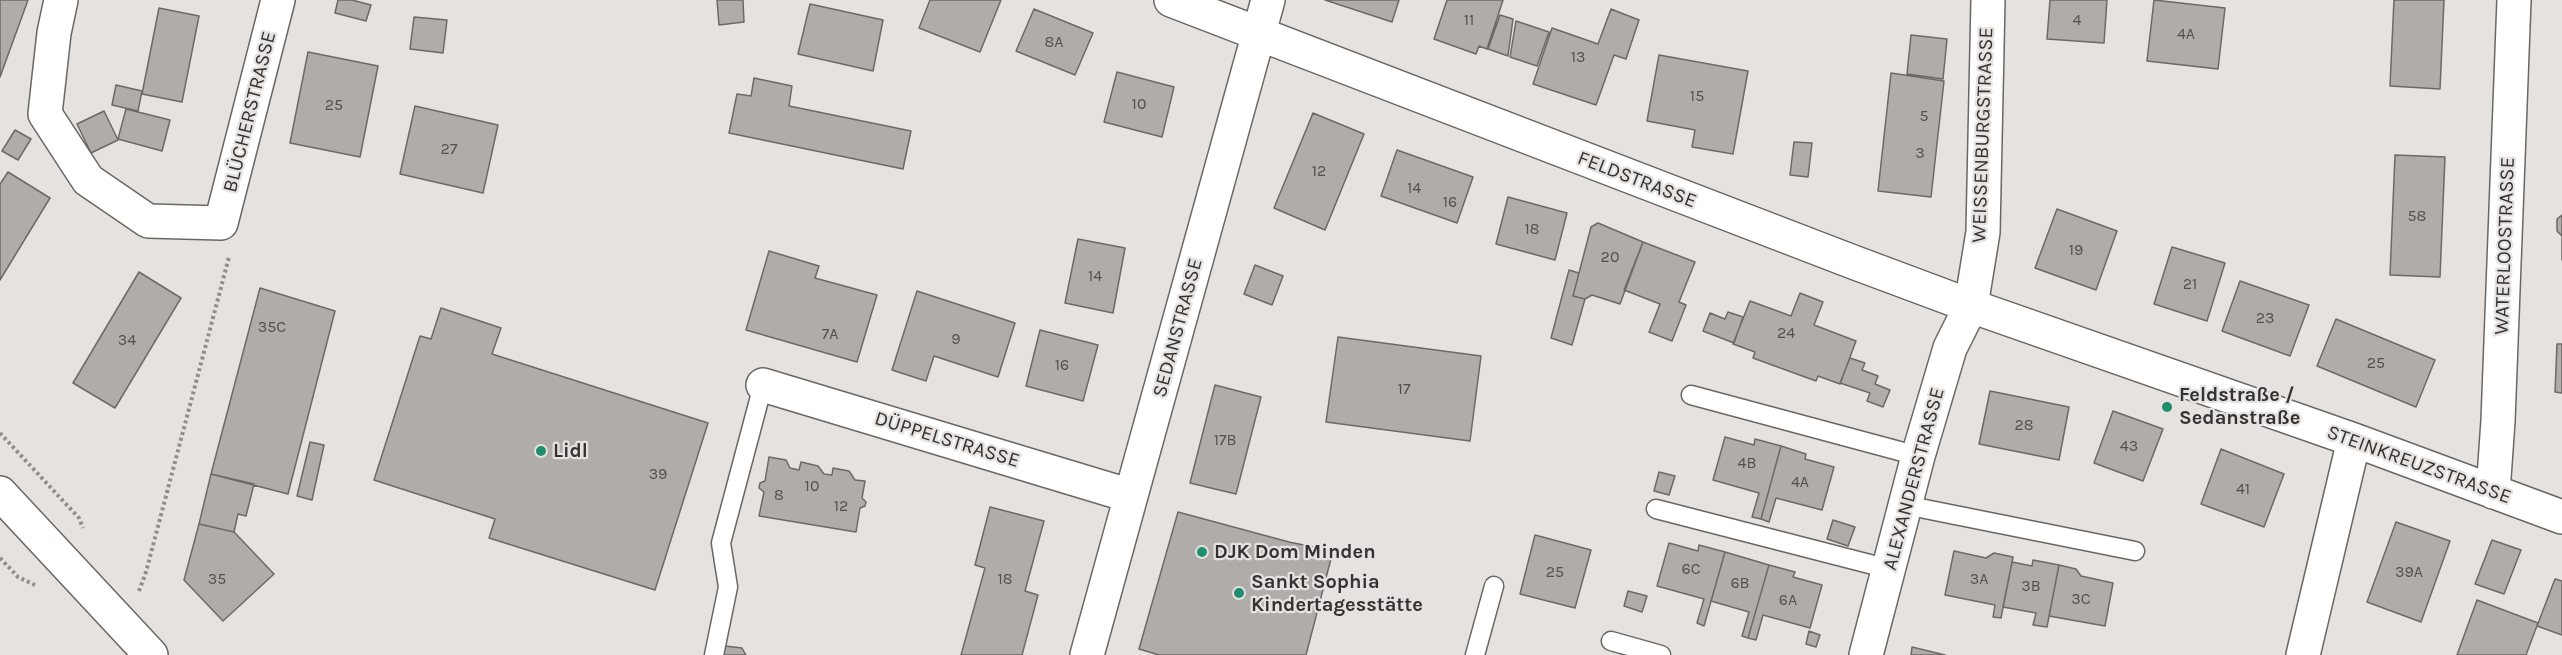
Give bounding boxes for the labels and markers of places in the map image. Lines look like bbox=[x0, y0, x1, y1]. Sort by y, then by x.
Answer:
place label: Feldstraße / Sedanstraße bbox=[2179, 383, 2300, 430]
marker: Feldstraße / Sedanstraße bbox=[2160, 400, 2174, 414]
place label: Lidl bbox=[553, 439, 588, 463]
marker: Lidl bbox=[534, 444, 548, 458]
place label: DJK Dom Minden bbox=[1214, 540, 1376, 564]
marker: DJK Dom Minden bbox=[1195, 545, 1209, 559]
place label: Sankt Sophia Kindertagesstätte bbox=[1251, 570, 1423, 617]
marker: Sankt Sophia Kindertagesstätte bbox=[1232, 586, 1246, 600]

